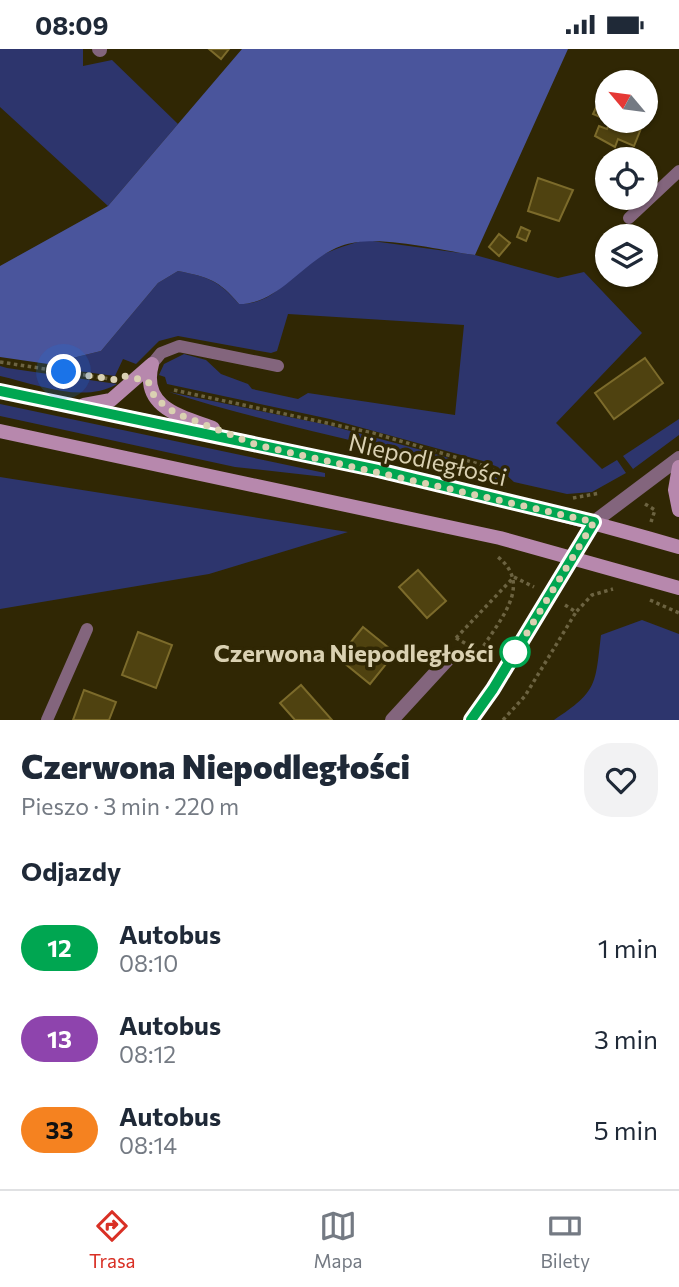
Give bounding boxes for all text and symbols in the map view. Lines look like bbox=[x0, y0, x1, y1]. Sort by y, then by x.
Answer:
text: 08:09 bbox=[35, 9, 109, 40]
north arrow bbox=[595, 70, 658, 133]
map controls bbox=[595, 70, 658, 287]
button: locate bbox=[595, 147, 658, 210]
button: layers bbox=[595, 224, 658, 287]
your location bbox=[46, 354, 81, 389]
street label: Niepodległości bbox=[346, 427, 510, 491]
marker: Czerwona Niepodległości bbox=[500, 637, 530, 667]
place label: Czerwona Niepodległości bbox=[214, 638, 494, 667]
button: heart bbox=[584, 743, 658, 817]
text: Czerwona Niepodległości bbox=[21, 745, 410, 786]
text: Pieszo · 3 min · 220 m bbox=[21, 792, 239, 820]
text: Odjazdy bbox=[21, 855, 121, 886]
text: Autobus bbox=[119, 918, 221, 949]
text: 1 min bbox=[598, 932, 658, 963]
text: 12 bbox=[47, 933, 72, 962]
text: 08:10 bbox=[119, 949, 178, 977]
text: Autobus bbox=[119, 1009, 221, 1040]
text: 3 min bbox=[594, 1023, 658, 1054]
text: 13 bbox=[47, 1024, 72, 1053]
text: 08:12 bbox=[119, 1040, 176, 1068]
text: Autobus bbox=[119, 1100, 221, 1131]
text: 5 min bbox=[594, 1114, 658, 1145]
text: 33 bbox=[46, 1115, 73, 1144]
text: 08:14 bbox=[119, 1131, 177, 1159]
tab: Trasa bbox=[89, 1207, 135, 1272]
tab: Mapa bbox=[313, 1207, 363, 1272]
tab: Bilety bbox=[541, 1207, 590, 1272]

